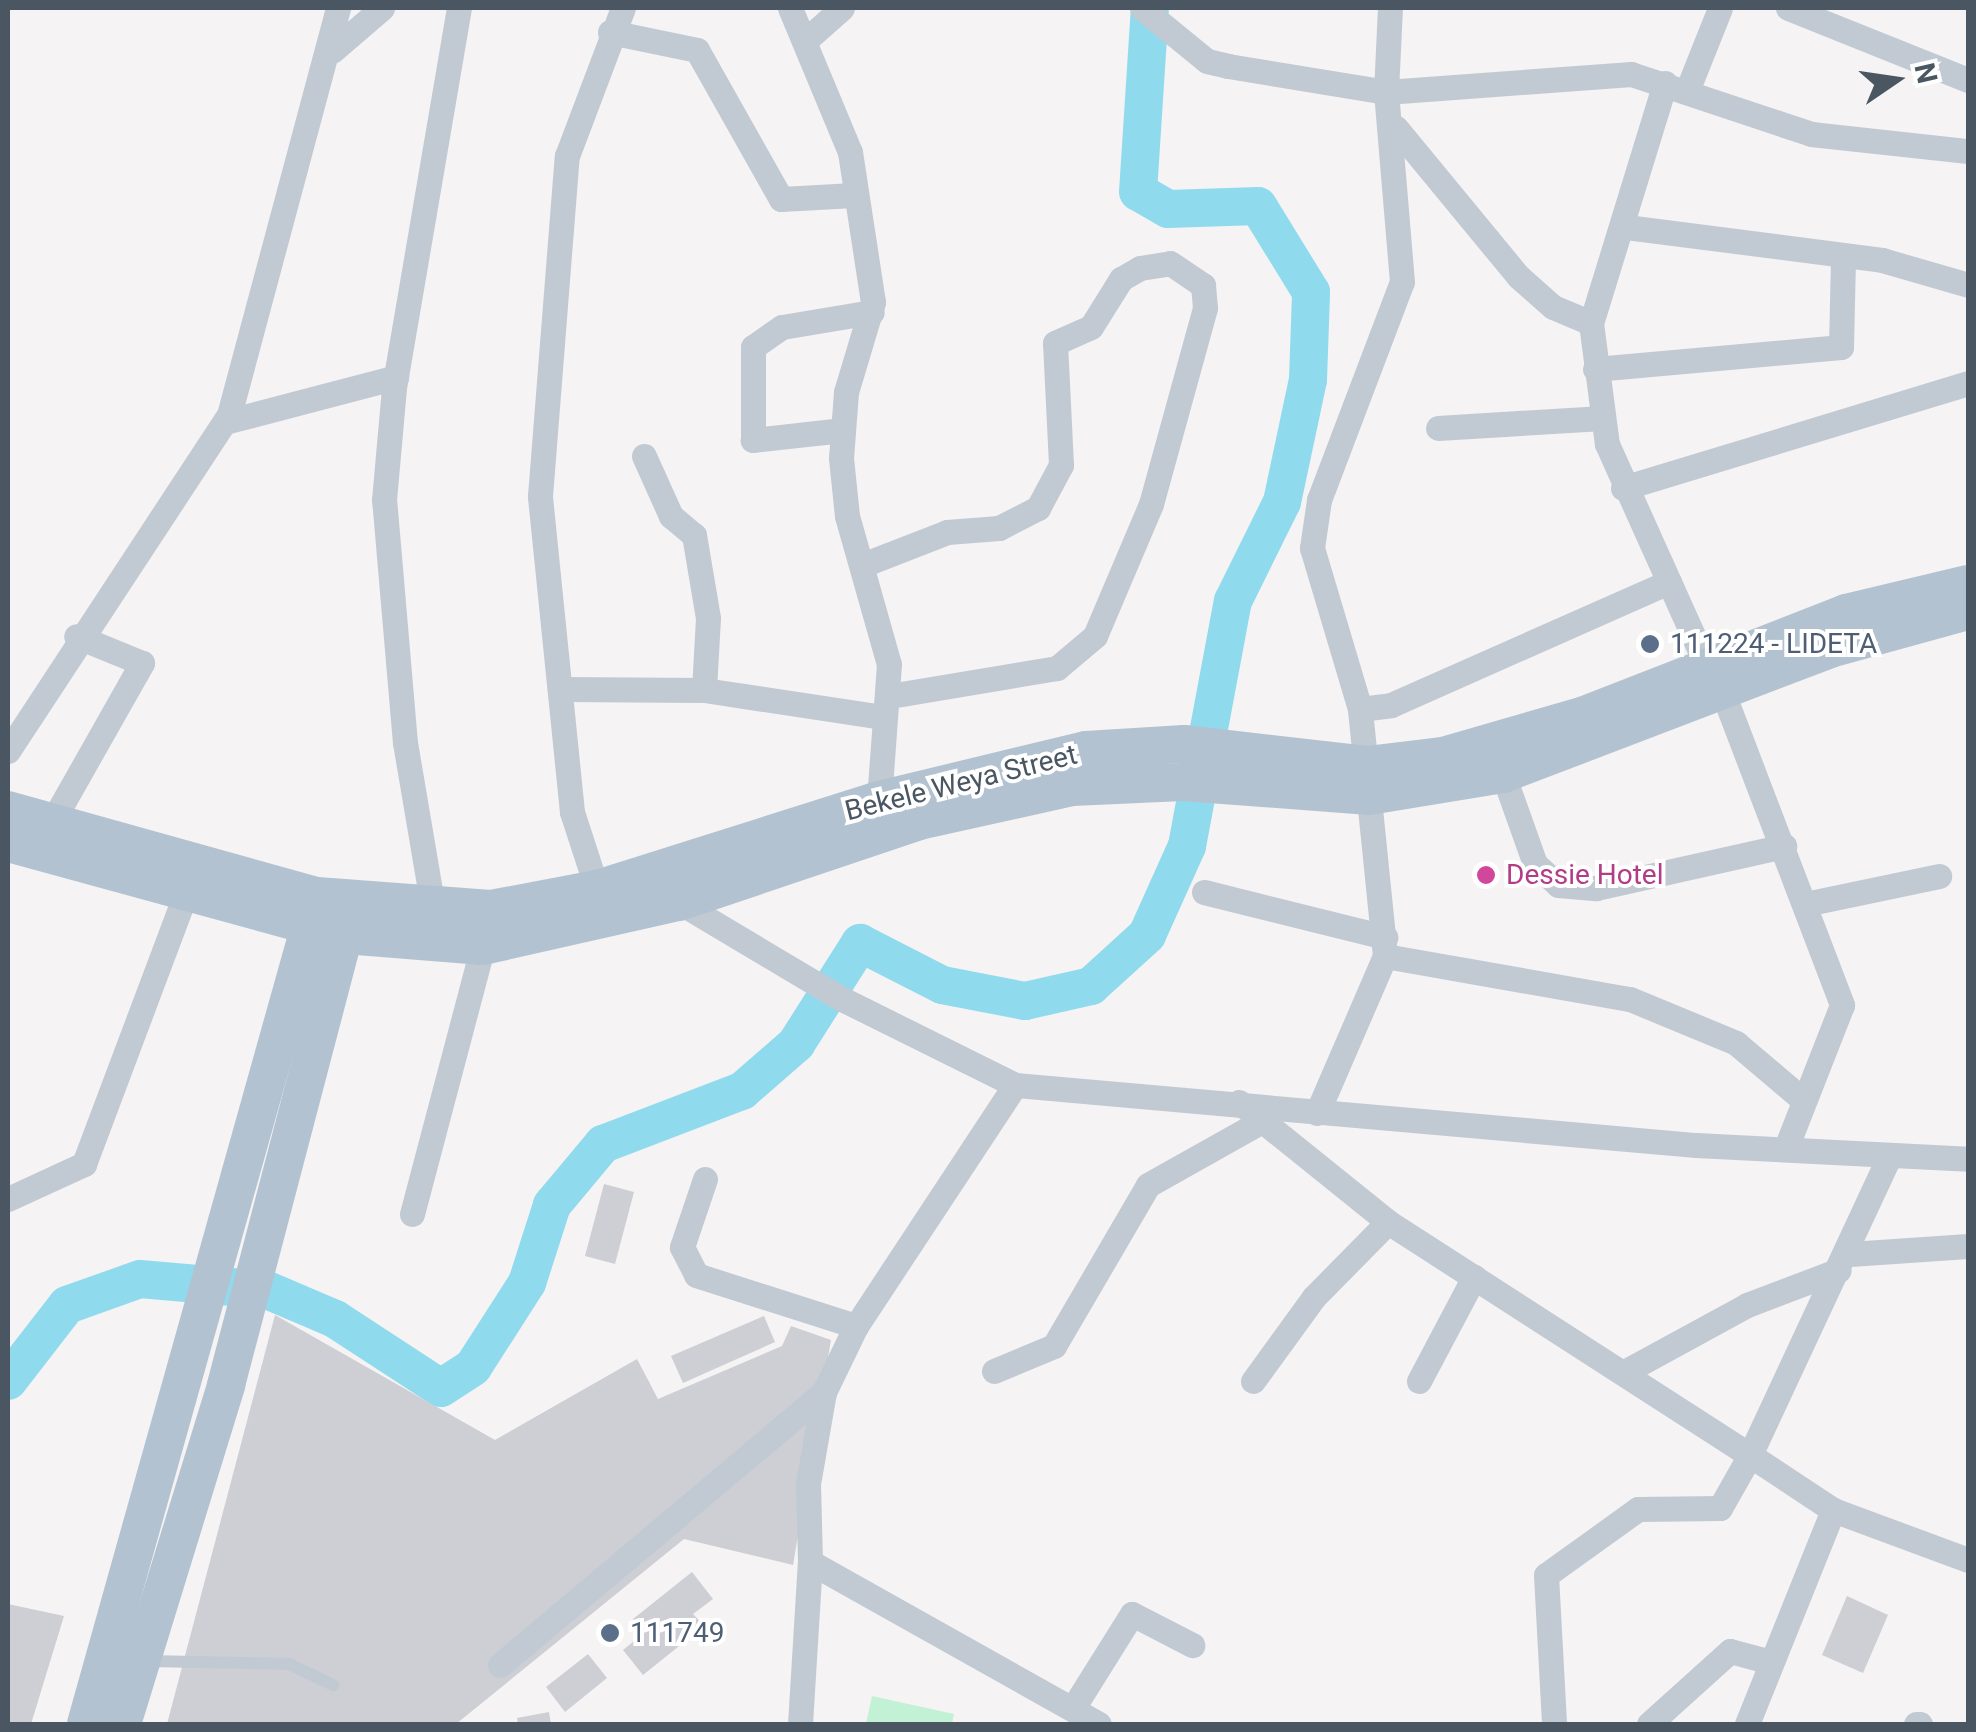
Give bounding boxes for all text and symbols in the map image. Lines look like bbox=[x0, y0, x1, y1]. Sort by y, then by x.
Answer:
north arrow bbox=[1846, 30, 1946, 130]
text: N bbox=[1907, 60, 1944, 86]
place label: 111224 - LIDETA bbox=[1670, 627, 1877, 661]
marker: 111224 - LIDETA bbox=[1639, 633, 1661, 655]
street label: Bekele Weya Street bbox=[842, 738, 1080, 828]
place label: Dessie Hotel bbox=[1506, 858, 1663, 892]
marker: Dessie Hotel bbox=[1475, 864, 1497, 886]
place label: 111749 bbox=[630, 1616, 724, 1650]
marker: 111749 bbox=[599, 1622, 621, 1644]

